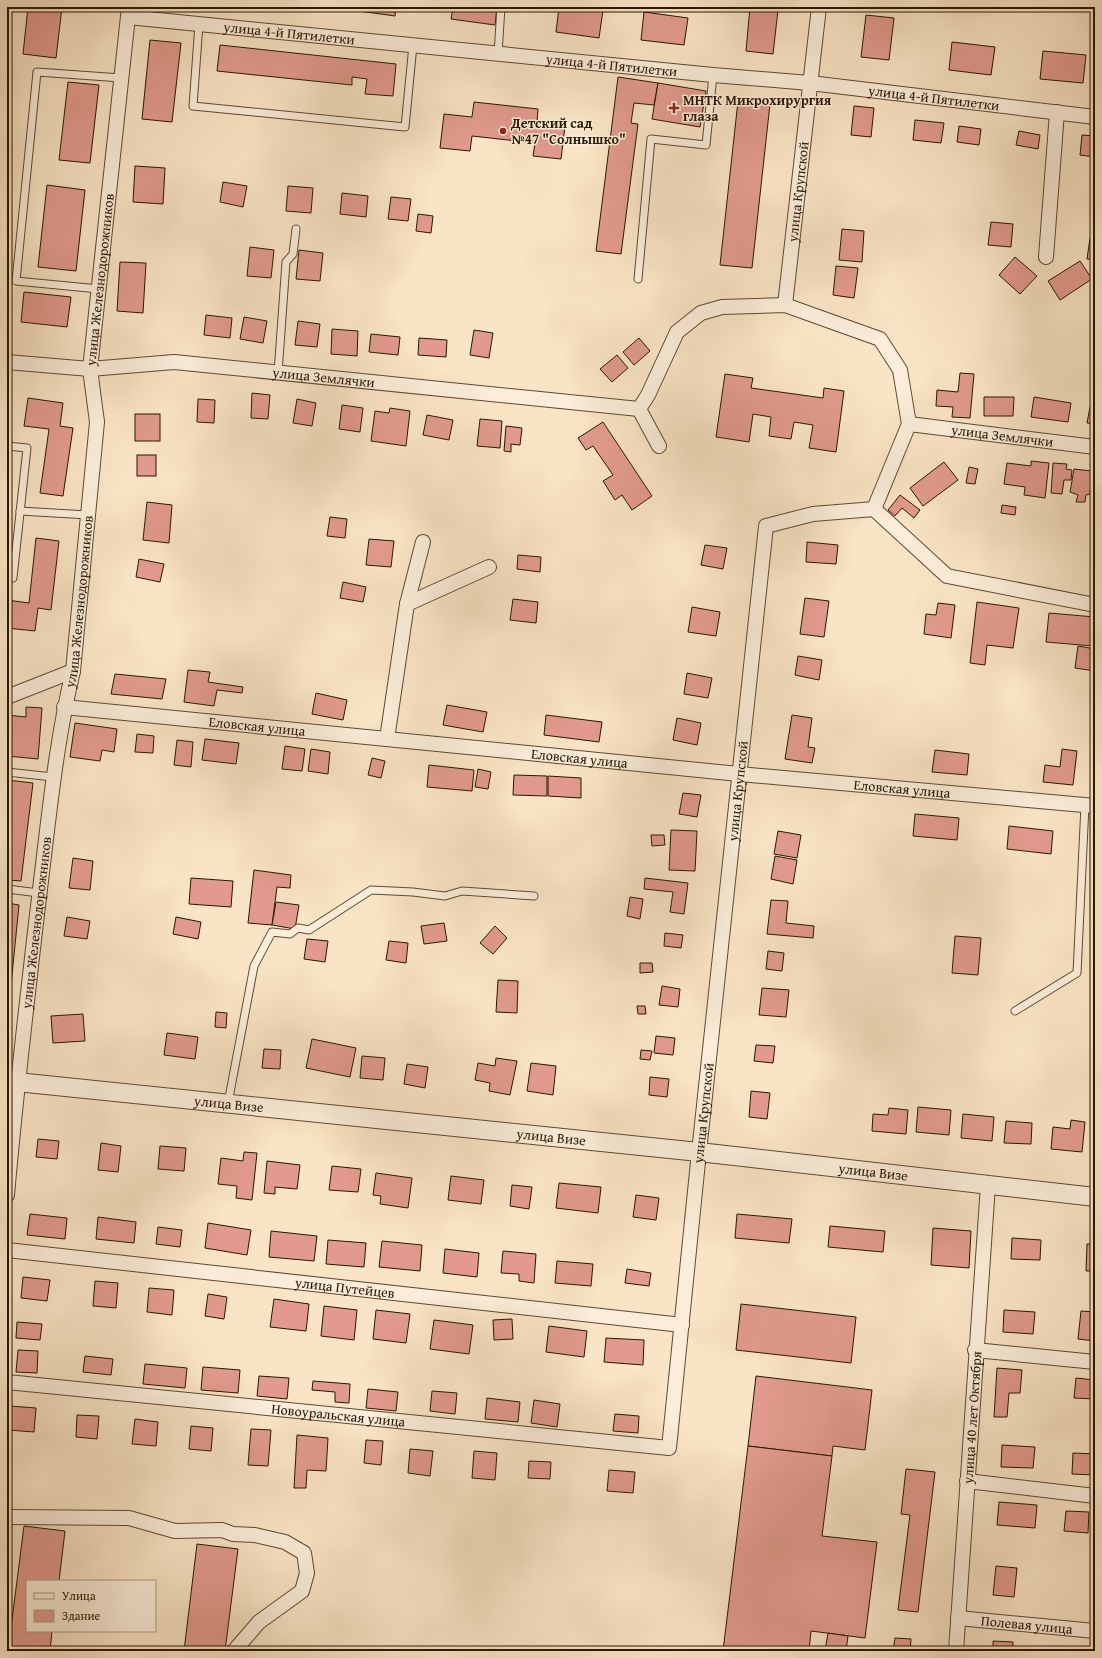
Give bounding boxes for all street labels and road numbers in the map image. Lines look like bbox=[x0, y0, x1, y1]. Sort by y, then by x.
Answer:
street label: улица 4-й Пятилетки bbox=[222, 16, 356, 49]
street label: улица 4-й Пятилетки bbox=[544, 48, 678, 81]
street label: улица 4-й Пятилетки bbox=[866, 80, 1001, 116]
street label: улица Крупской bbox=[782, 140, 814, 244]
street label: улица Железнодорожников bbox=[80, 192, 119, 368]
street label: улица Землячки bbox=[271, 362, 376, 392]
street label: улица Землячки bbox=[949, 419, 1054, 452]
street label: улица Железнодорожников bbox=[59, 514, 98, 691]
street label: Еловская улица bbox=[208, 711, 307, 741]
street label: улица Крупской bbox=[722, 739, 753, 843]
street label: Еловская улица bbox=[530, 743, 629, 773]
street label: Еловская улица bbox=[853, 774, 952, 803]
street label: улица Железнодорожников bbox=[16, 835, 56, 1011]
street label: улица Крупской bbox=[688, 1062, 718, 1165]
street label: улица Визе bbox=[192, 1090, 265, 1117]
street label: улица Визе bbox=[514, 1123, 587, 1150]
street label: улица Визе bbox=[836, 1158, 909, 1186]
street label: улица Путейцев bbox=[293, 1272, 396, 1303]
street label: улица 40 лет Октября bbox=[957, 1350, 987, 1486]
street label: Новоуральская улица bbox=[270, 1398, 407, 1432]
street label: Полевая улица bbox=[980, 1610, 1074, 1639]

